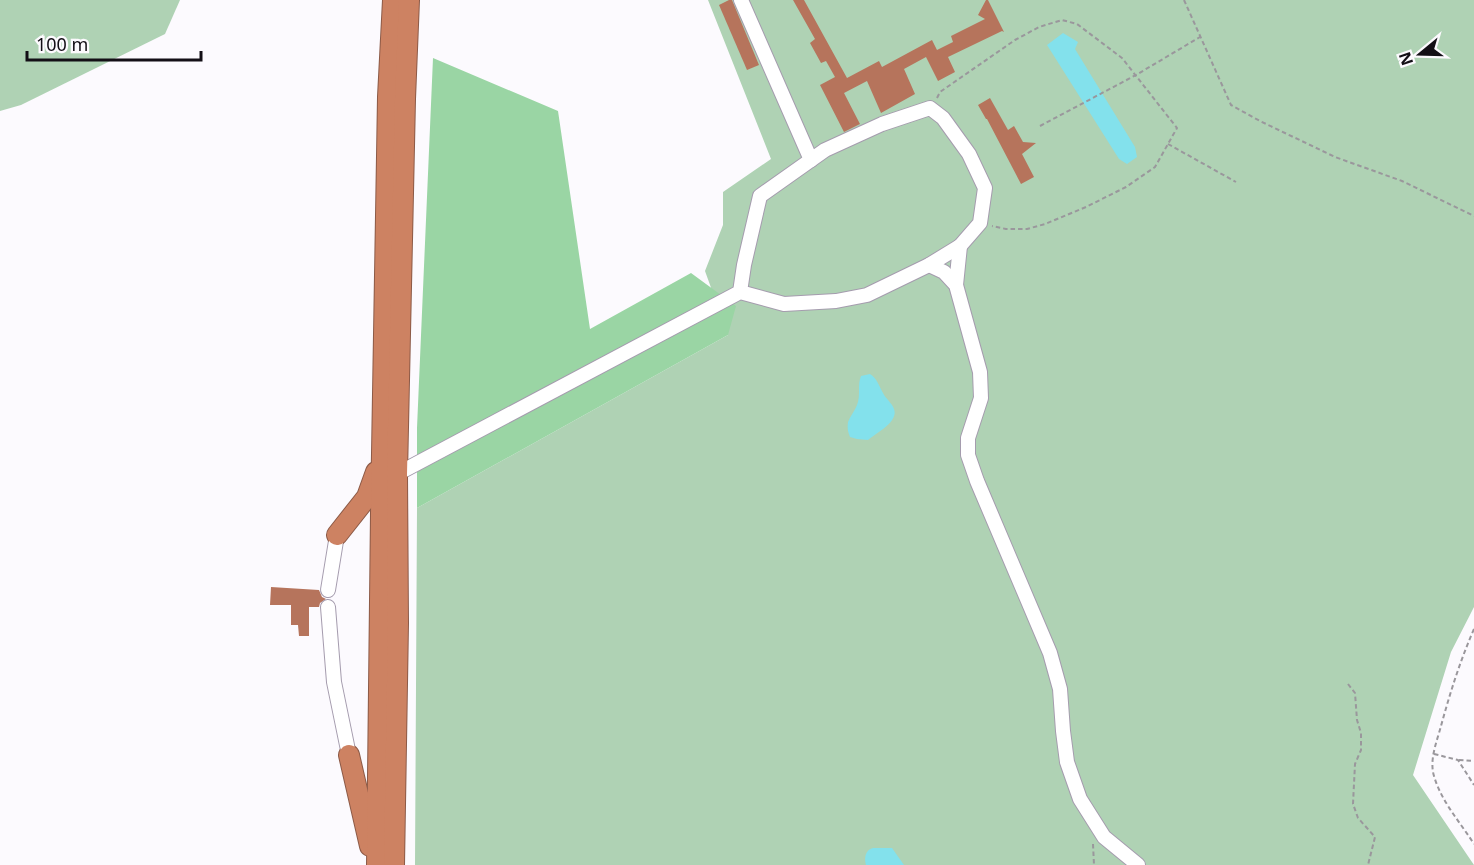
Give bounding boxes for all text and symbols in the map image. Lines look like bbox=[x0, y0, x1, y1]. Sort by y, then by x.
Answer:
scale bar bbox=[27, 24, 201, 62]
north arrow bbox=[1390, 24, 1450, 84]
text: 100 m bbox=[36, 32, 88, 56]
text: N bbox=[1393, 49, 1418, 69]

